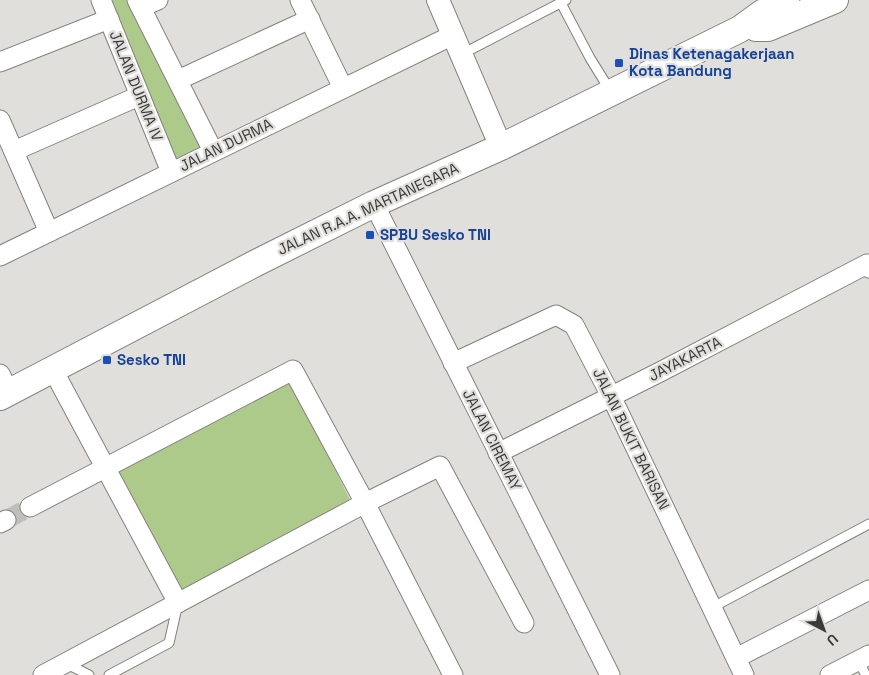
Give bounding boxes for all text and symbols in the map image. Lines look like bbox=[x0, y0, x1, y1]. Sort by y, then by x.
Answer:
street label: JALAN DURMA IV bbox=[106, 28, 167, 144]
place label: Dinas Ketenagakerjaan Kota Bandung bbox=[629, 44, 795, 80]
marker: Dinas Ketenagakerjaan Kota Bandung bbox=[613, 57, 625, 69]
street label: JALAN DURMA bbox=[176, 114, 276, 175]
street label: JALAN R.A.A. MARTANEGARA bbox=[274, 158, 462, 259]
place label: SPBU Sesko TNI bbox=[380, 225, 491, 244]
marker: SPBU Sesko TNI bbox=[364, 229, 376, 241]
street label: JAYAKARTA bbox=[645, 332, 725, 385]
place label: Sesko TNI bbox=[117, 350, 186, 369]
marker: Sesko TNI bbox=[101, 354, 113, 366]
street label: JALAN BUKIT BARISAN bbox=[589, 365, 674, 513]
street label: JALAN CIREMAY bbox=[459, 386, 526, 494]
north arrow bbox=[799, 605, 849, 655]
text: U bbox=[823, 630, 842, 650]

